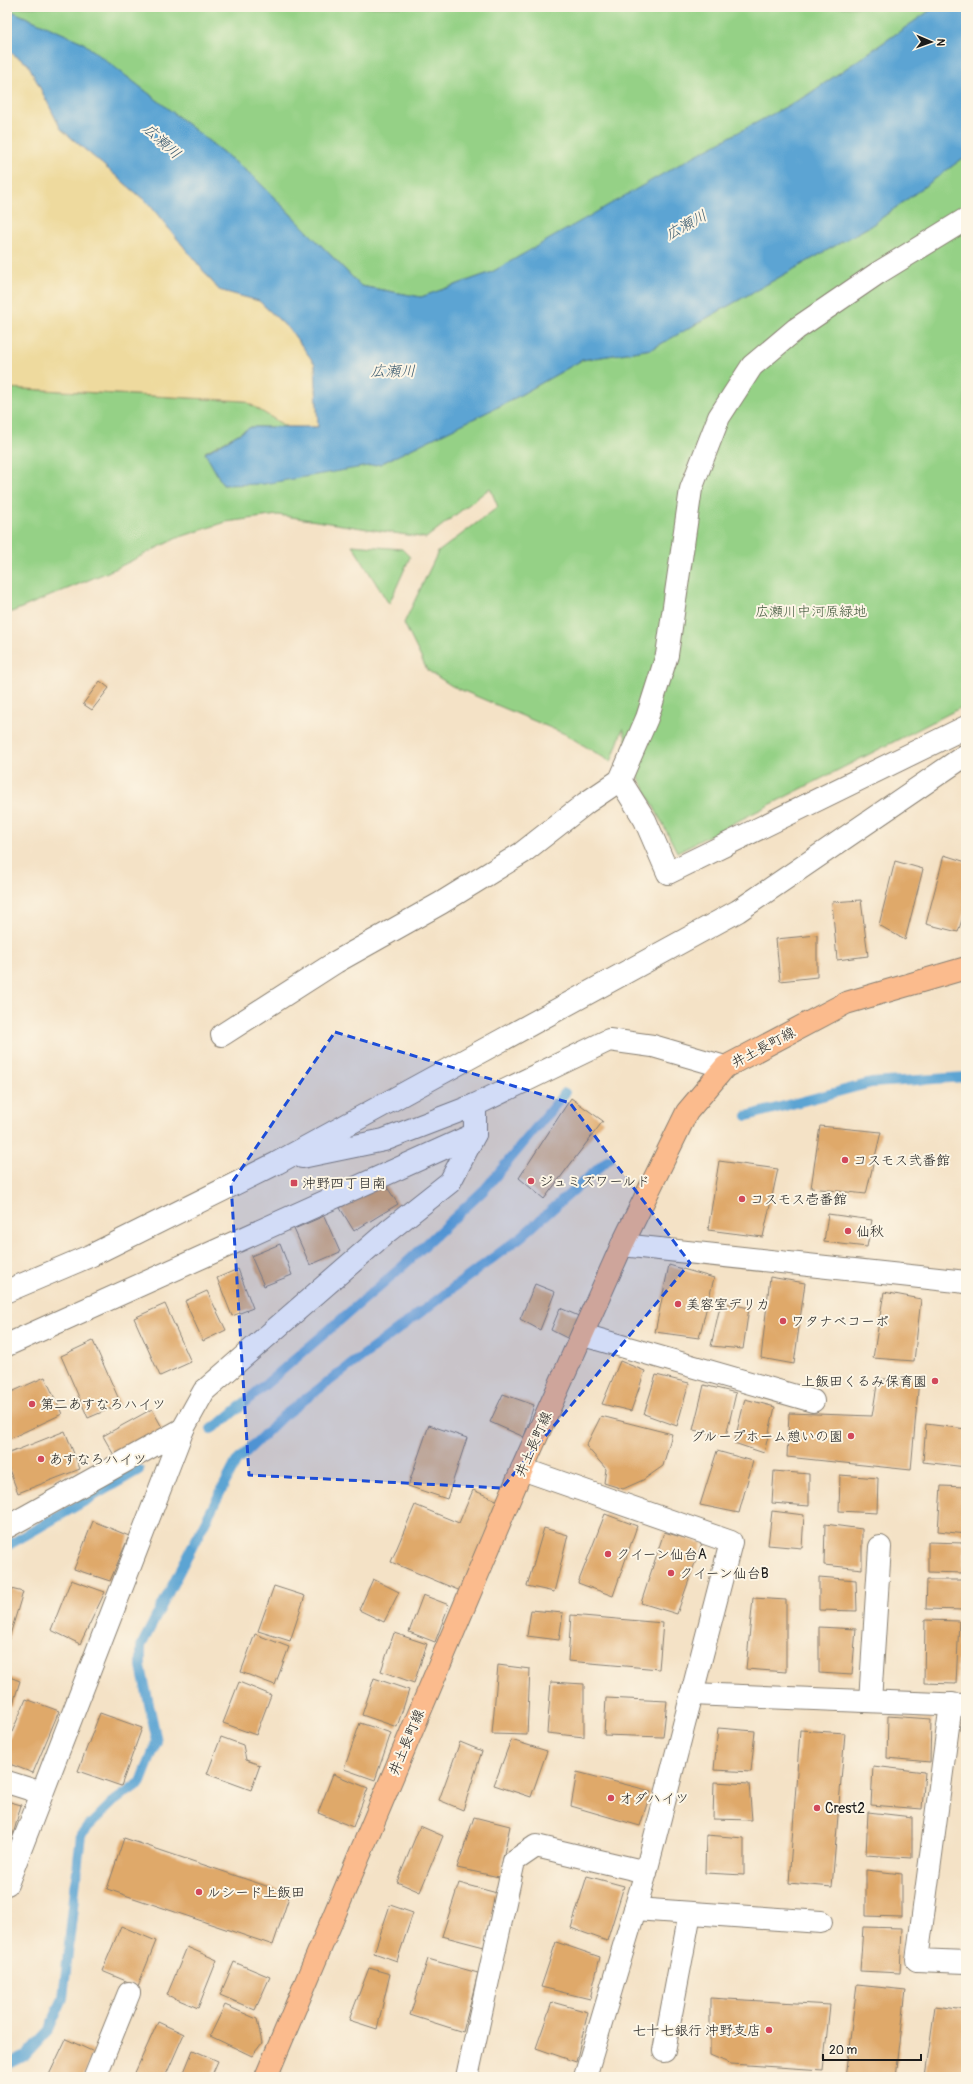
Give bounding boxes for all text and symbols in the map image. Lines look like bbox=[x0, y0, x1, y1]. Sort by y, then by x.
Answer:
north arrow bbox=[911, 22, 951, 62]
text: N bbox=[934, 38, 947, 47]
water label: 広瀬川 bbox=[139, 119, 185, 163]
water label: 広瀬川 bbox=[662, 206, 711, 245]
water label: 広瀬川 bbox=[370, 362, 416, 381]
park label: 広瀬川中河原緑地 bbox=[755, 603, 867, 620]
street label: 井土長町線 bbox=[728, 1024, 798, 1071]
place label: コスモス弐番館 bbox=[853, 1152, 950, 1169]
marker: コスモス弐番館 bbox=[840, 1155, 850, 1165]
place label: ジュミズワールド bbox=[539, 1173, 650, 1190]
place label: 沖野四丁目南 bbox=[302, 1175, 386, 1192]
marker: ジュミズワールド bbox=[526, 1176, 536, 1186]
marker: 沖野四丁目南 bbox=[289, 1178, 299, 1188]
place label: コスモス壱番館 bbox=[750, 1191, 847, 1208]
marker: コスモス壱番館 bbox=[737, 1194, 747, 1204]
place label: 仙秋 bbox=[856, 1223, 884, 1240]
marker: 仙秋 bbox=[843, 1226, 853, 1236]
place label: 美容室デリカ bbox=[686, 1296, 770, 1313]
marker: 美容室デリカ bbox=[673, 1299, 683, 1309]
place label: ワタナベコーポ bbox=[791, 1313, 889, 1330]
marker: ワタナベコーポ bbox=[778, 1316, 788, 1326]
place label: 上飯田くるみ保育園 bbox=[801, 1373, 927, 1390]
marker: 上飯田くるみ保育園 bbox=[930, 1376, 940, 1386]
place label: 第二あすなろハイツ bbox=[40, 1396, 166, 1413]
marker: 第二あすなろハイツ bbox=[27, 1399, 37, 1409]
street label: 井土長町線 bbox=[511, 1409, 555, 1480]
place label: グループホーム憩いの園 bbox=[691, 1428, 843, 1445]
marker: グループホーム憩いの園 bbox=[846, 1431, 856, 1441]
place label: あすなろハイツ bbox=[49, 1451, 147, 1468]
marker: あすなろハイツ bbox=[36, 1454, 46, 1464]
place label: クイーン仙台A bbox=[616, 1546, 707, 1563]
marker: クイーン仙台A bbox=[603, 1549, 613, 1559]
place label: クイーン仙台B bbox=[679, 1565, 769, 1582]
marker: クイーン仙台B bbox=[666, 1568, 676, 1578]
street label: 井土長町線 bbox=[385, 1707, 428, 1778]
place label: オダハイツ bbox=[619, 1790, 689, 1807]
marker: オダハイツ bbox=[606, 1793, 616, 1803]
place label: Crest2 bbox=[825, 1800, 865, 1817]
marker: Crest2 bbox=[812, 1803, 822, 1813]
place label: ルシード上飯田 bbox=[207, 1884, 305, 1901]
marker: ルシード上飯田 bbox=[194, 1887, 204, 1897]
place label: 七十七銀行 沖野支店 bbox=[632, 2022, 761, 2039]
marker: 七十七銀行 沖野支店 bbox=[764, 2025, 774, 2035]
scale bar bbox=[823, 2036, 921, 2062]
text: 20 m bbox=[829, 2043, 858, 2058]

